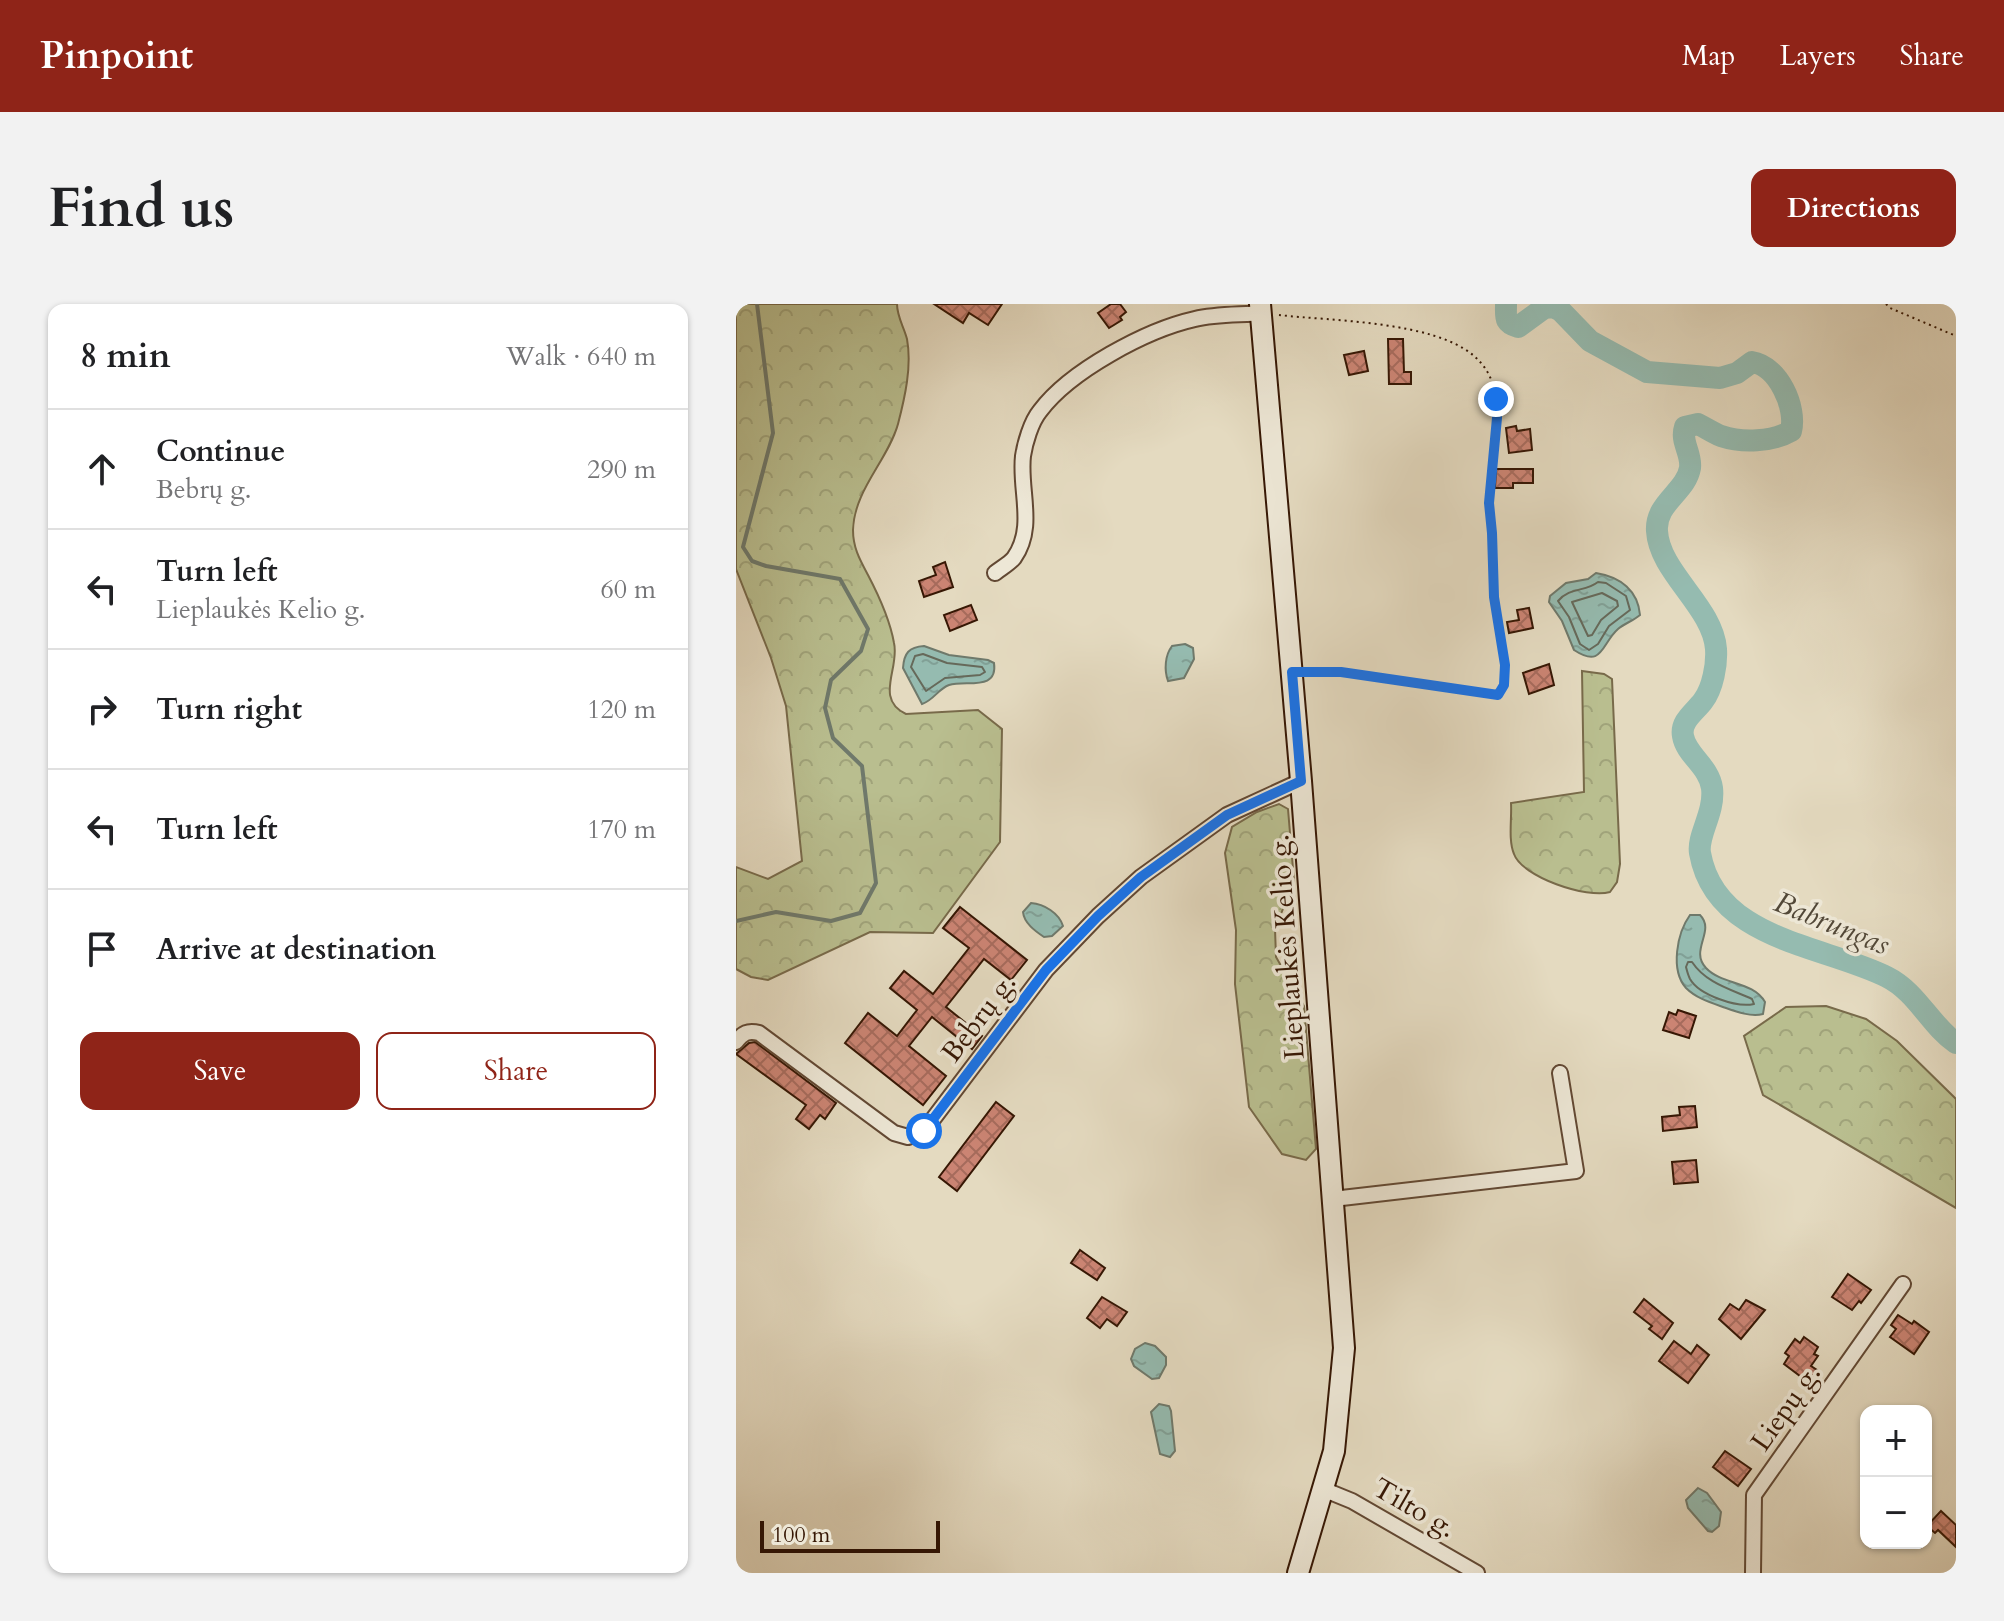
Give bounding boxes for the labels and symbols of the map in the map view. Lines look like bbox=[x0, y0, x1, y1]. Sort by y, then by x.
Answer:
route end bbox=[1478, 381, 1514, 417]
street label: Lieplaukės Kelio g. bbox=[1260, 833, 1314, 1061]
water label: Babrungas bbox=[1768, 882, 1896, 965]
street label: Bebrų g. bbox=[933, 965, 1025, 1070]
route start bbox=[906, 1113, 942, 1149]
street label: Liepų g. bbox=[1742, 1356, 1830, 1459]
street label: Tilto g. bbox=[1366, 1469, 1463, 1547]
scale bar bbox=[760, 1517, 940, 1553]

